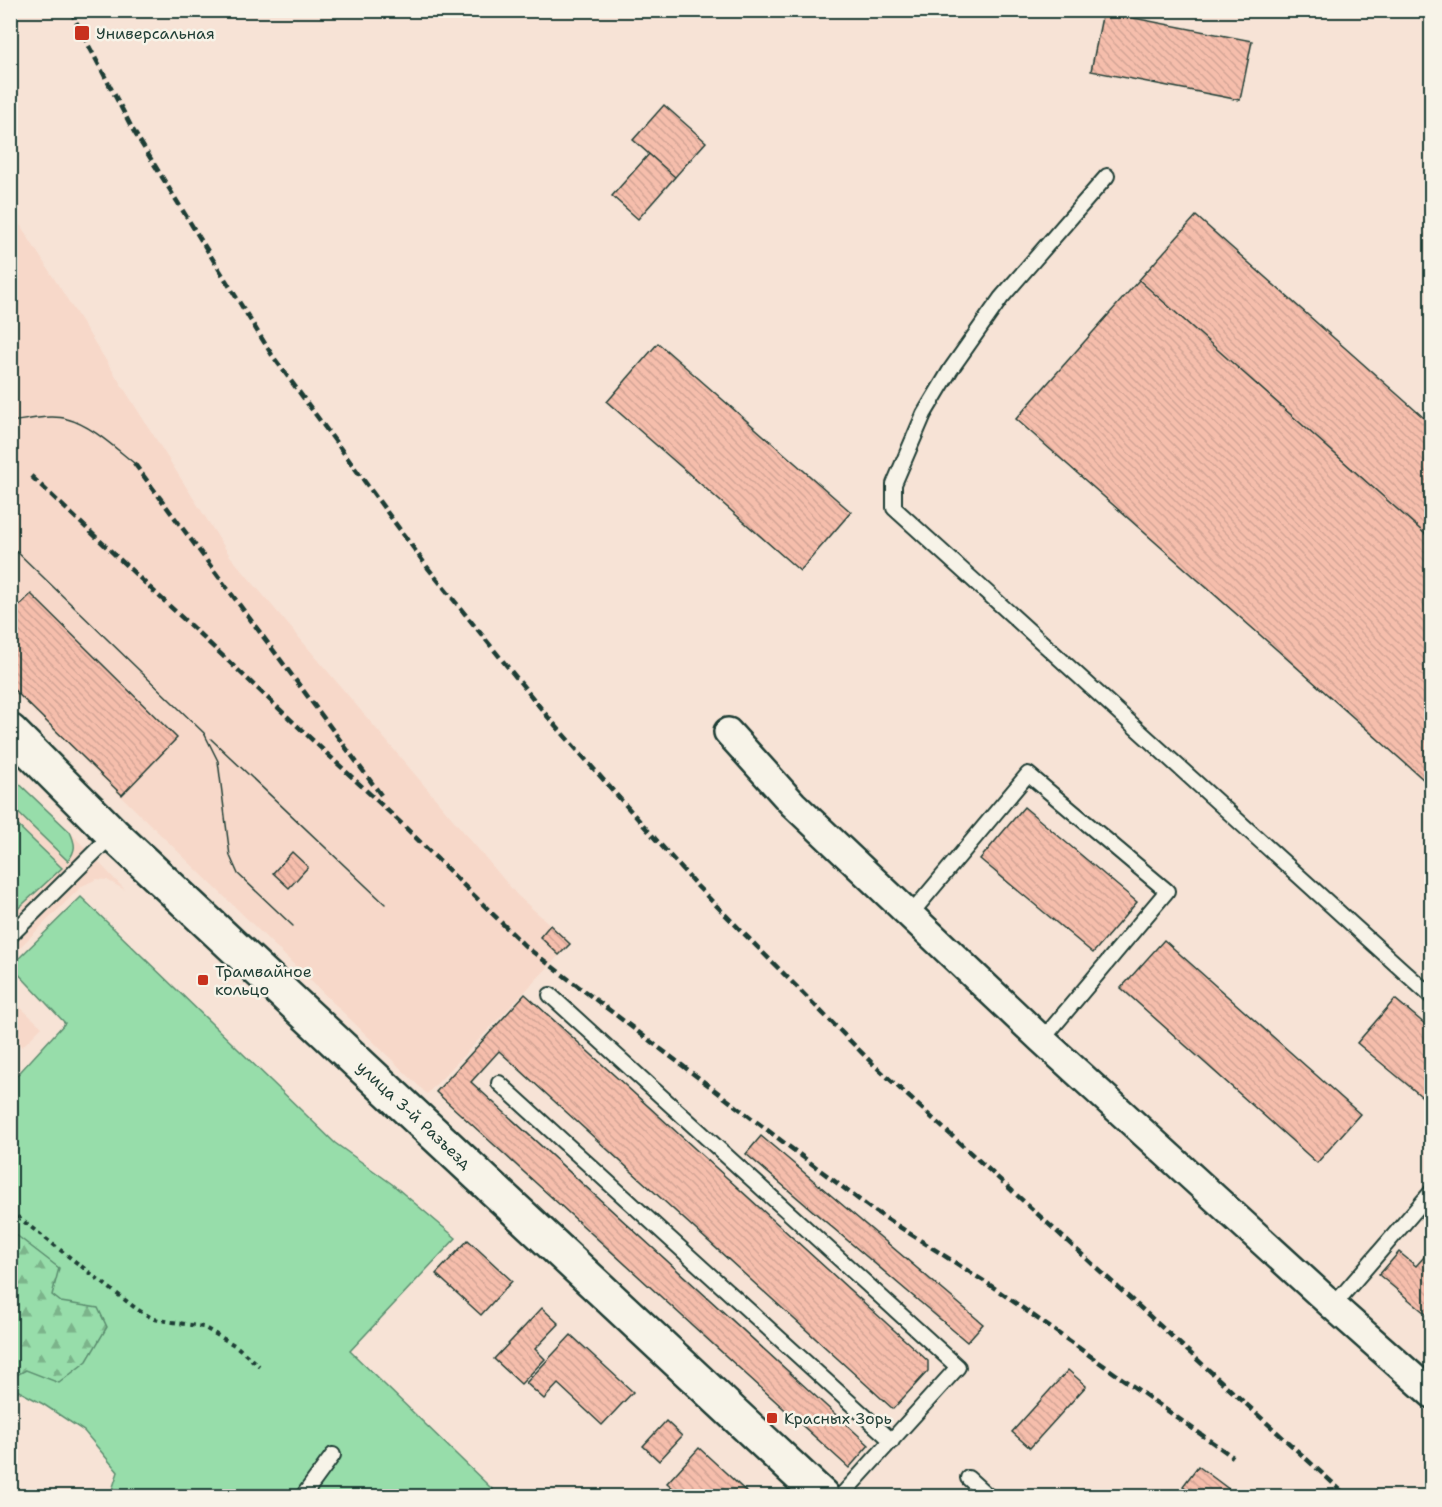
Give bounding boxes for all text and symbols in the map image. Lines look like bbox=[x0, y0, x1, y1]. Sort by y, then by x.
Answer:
place label: Универсальная bbox=[96, 23, 215, 44]
marker: Универсальная bbox=[73, 24, 91, 42]
place label: Трамвайное кольцо bbox=[215, 961, 312, 1000]
marker: Трамвайное кольцо bbox=[196, 973, 210, 987]
street label: улица 3-й Разъезд bbox=[352, 1056, 476, 1174]
place label: Красных Зорь bbox=[784, 1408, 892, 1429]
marker: Красных Зорь bbox=[765, 1411, 779, 1425]

